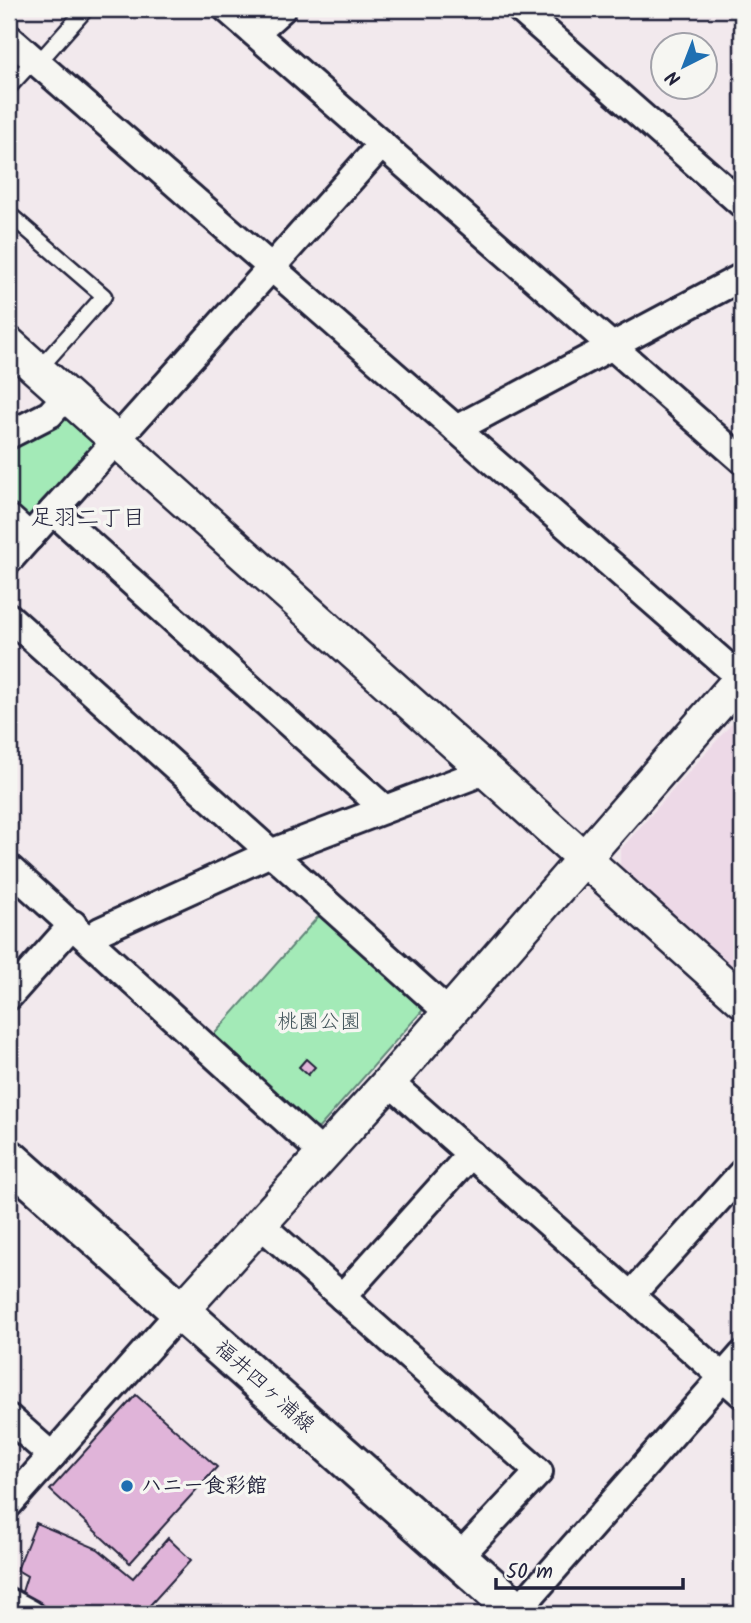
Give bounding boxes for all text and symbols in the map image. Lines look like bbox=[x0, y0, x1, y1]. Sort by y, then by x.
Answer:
north arrow bbox=[650, 32, 720, 102]
text: N bbox=[659, 62, 688, 92]
district label: 足羽二丁目 bbox=[31, 501, 146, 537]
park label: 桃園公園 bbox=[277, 1006, 361, 1039]
street label: 福井四ヶ浦線 bbox=[206, 1333, 322, 1441]
place label: ハニー食彩館 bbox=[141, 1470, 267, 1503]
marker: ハニー食彩館 bbox=[119, 1478, 135, 1494]
scale bar bbox=[496, 1546, 683, 1590]
text: 50 m bbox=[506, 1556, 553, 1589]

